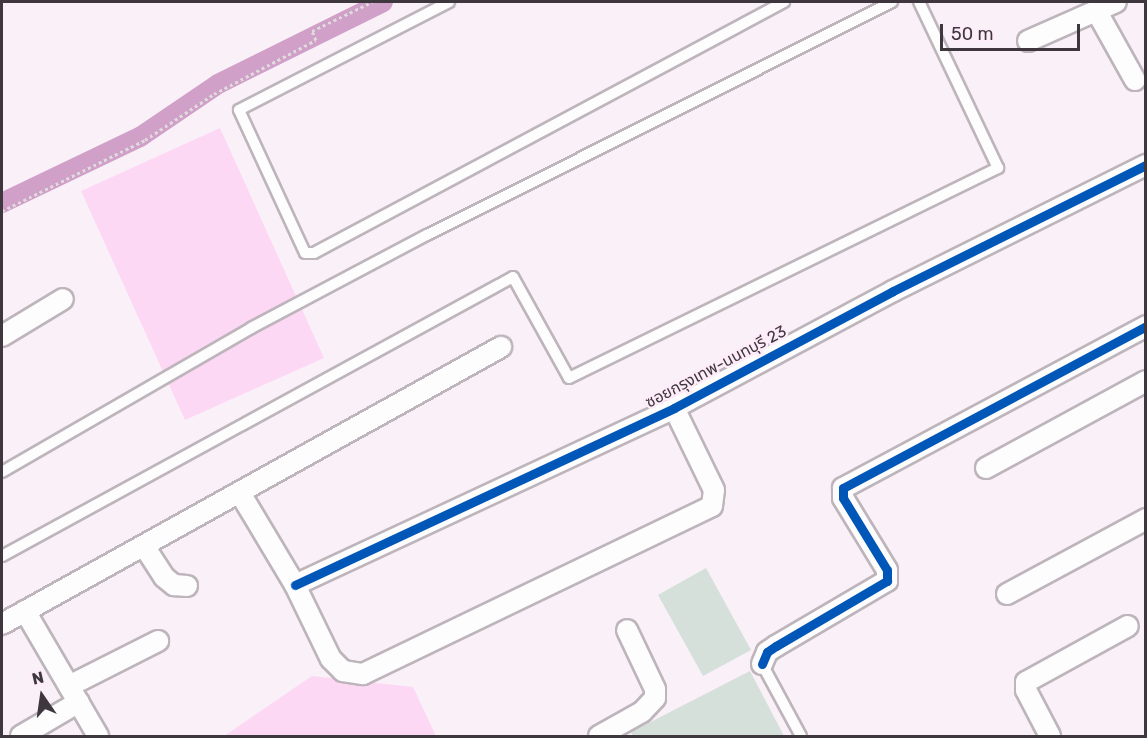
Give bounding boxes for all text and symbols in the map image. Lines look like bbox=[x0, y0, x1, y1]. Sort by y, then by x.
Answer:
scale bar bbox=[943, 12, 1082, 50]
text: 50 m bbox=[951, 23, 994, 45]
street label: ซอยกรุงเทพ-นนทบุรี 23 bbox=[642, 322, 790, 412]
north arrow bbox=[12, 666, 72, 726]
text: N bbox=[30, 667, 46, 689]

